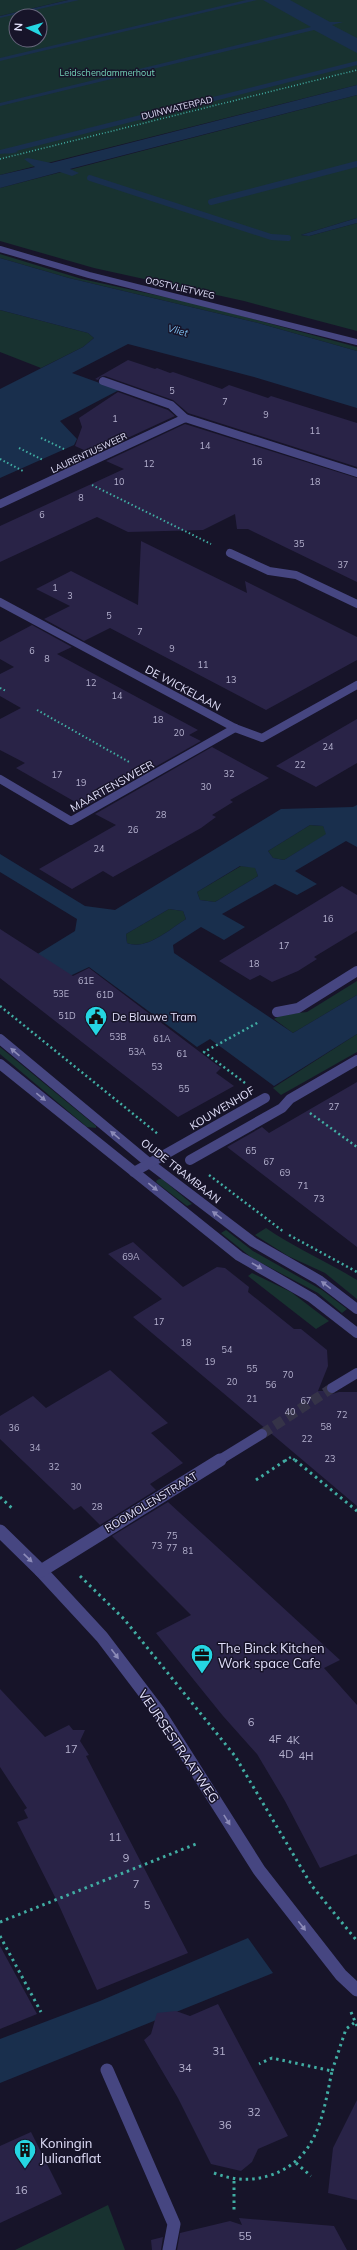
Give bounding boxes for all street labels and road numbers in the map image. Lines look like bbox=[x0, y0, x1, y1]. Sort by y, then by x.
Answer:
street label: DUINWATERPAD bbox=[140, 93, 214, 122]
street label: OOSTVLIETWEG bbox=[144, 274, 216, 301]
street label: LAURENTIUSWEER bbox=[49, 430, 129, 475]
street label: DE WICKELAAN bbox=[143, 662, 223, 714]
street label: MAARTENSWEER bbox=[68, 757, 157, 815]
street label: KOUWENHOF bbox=[187, 1083, 257, 1133]
street label: OUDE TRAMBAAN bbox=[138, 1135, 224, 1207]
street label: ROOMOLENSTRAAT bbox=[102, 1469, 200, 1535]
street label: VEURSESTRAATWEG bbox=[135, 1686, 223, 1806]

